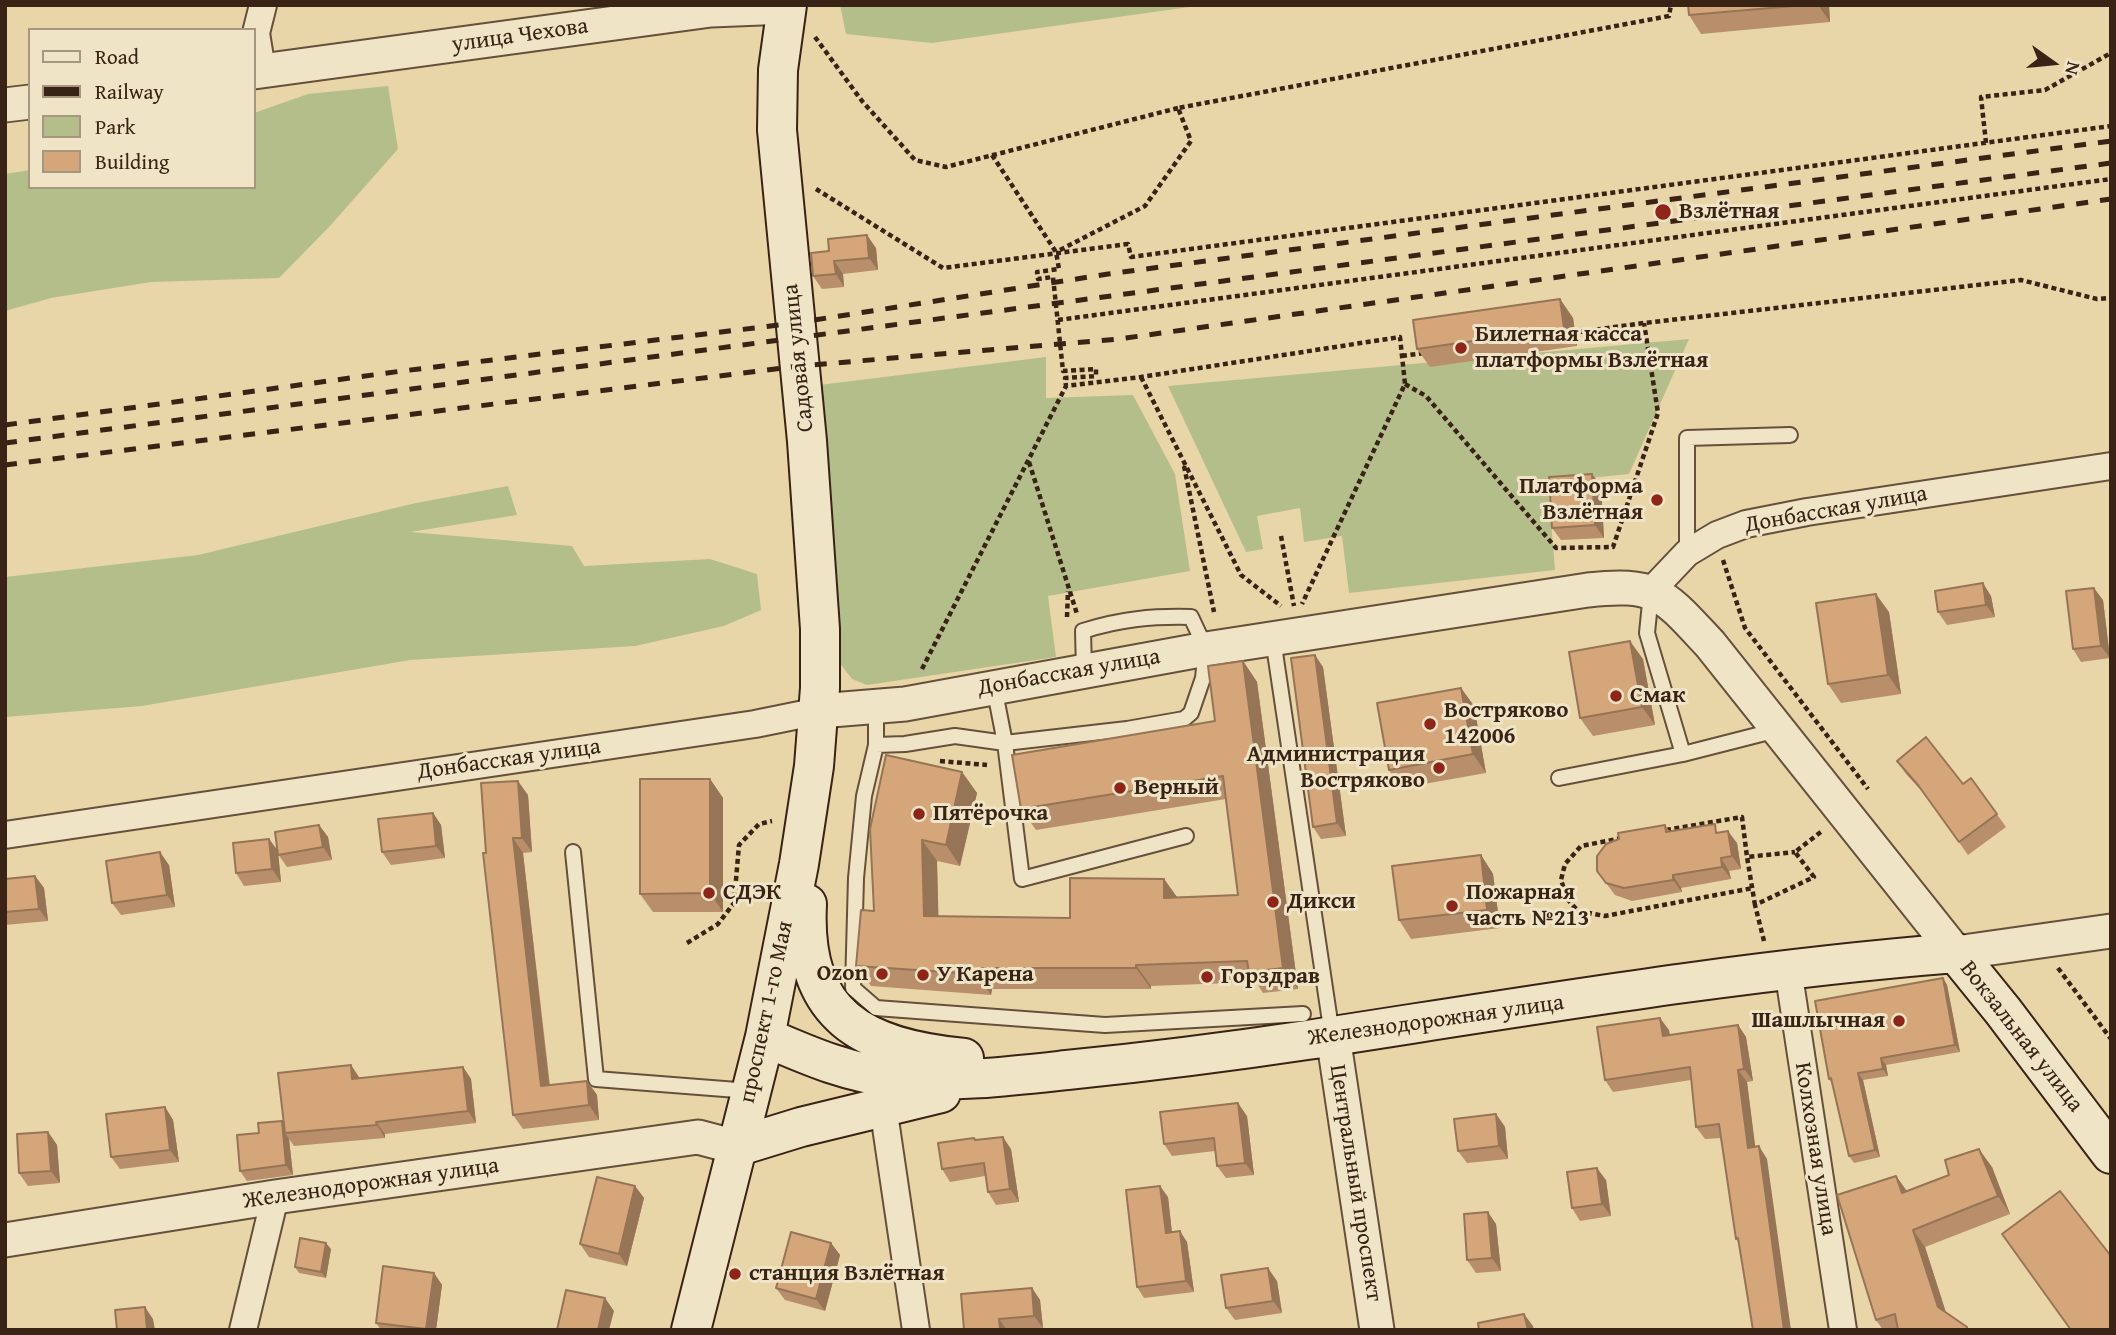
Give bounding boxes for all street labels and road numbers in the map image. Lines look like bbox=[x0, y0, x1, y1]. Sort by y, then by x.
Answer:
street label: улица Чехова bbox=[450, 13, 590, 59]
street label: Садовая улица bbox=[778, 283, 820, 433]
street label: Донбасская улица bbox=[1743, 480, 1929, 540]
street label: Донбасская улица bbox=[976, 643, 1162, 703]
street label: Донбасская улица bbox=[416, 733, 602, 787]
street label: проспект 1-го Мая bbox=[734, 918, 800, 1106]
street label: Вокзальная улица bbox=[1953, 956, 2089, 1118]
street label: Железнодорожная улица bbox=[1306, 989, 1566, 1053]
street label: Колхозная улица bbox=[1788, 1060, 1842, 1238]
street label: Центральный проспект bbox=[1323, 1063, 1387, 1303]
street label: Железнодорожная улица bbox=[241, 1152, 501, 1216]

